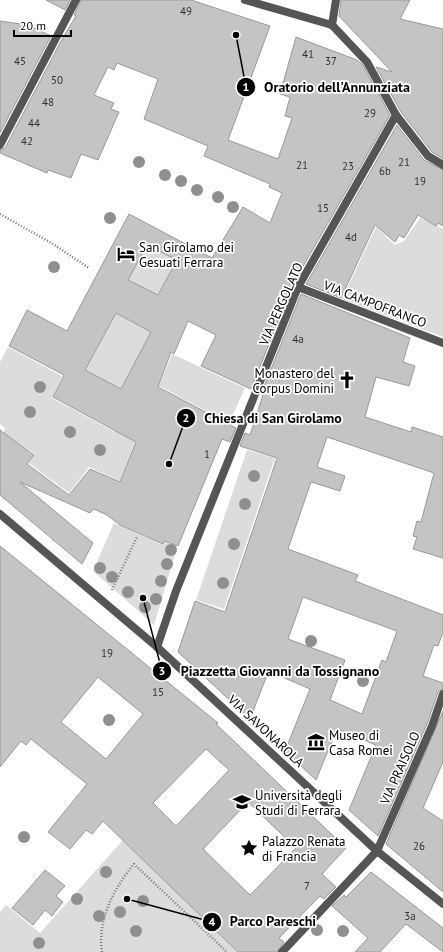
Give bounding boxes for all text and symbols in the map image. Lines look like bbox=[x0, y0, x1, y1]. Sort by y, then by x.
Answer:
house number: 49 bbox=[180, 4, 192, 18]
scale bar bbox=[14, 12, 71, 38]
text: 20 m bbox=[20, 18, 46, 33]
house number: 41 bbox=[302, 47, 314, 61]
house number: 45 bbox=[14, 54, 26, 68]
house number: 37 bbox=[325, 54, 337, 68]
house number: 50 bbox=[51, 73, 63, 87]
callout: Oratorio dell'Annunziata bbox=[236, 74, 418, 100]
text: Oratorio dell'Annunziata bbox=[264, 78, 410, 96]
text: 1 bbox=[243, 79, 249, 94]
house number: 48 bbox=[42, 95, 54, 109]
house number: 29 bbox=[364, 106, 376, 120]
house number: 44 bbox=[28, 116, 40, 130]
house number: 42 bbox=[21, 134, 33, 148]
house number: 21 bbox=[398, 155, 410, 169]
house number: 21 bbox=[296, 158, 308, 172]
house number: 23 bbox=[342, 159, 354, 173]
house number: 6b bbox=[379, 164, 391, 178]
house number: 19 bbox=[414, 174, 426, 188]
house number: 15 bbox=[317, 201, 329, 215]
house number: 4d bbox=[345, 230, 357, 244]
place label: San Girolamo dei Gesuati Ferrara bbox=[139, 239, 234, 271]
hotel icon: San Girolamo dei Gesuati Ferrara bbox=[116, 244, 136, 264]
street label: VIA PERGOLATO bbox=[255, 260, 307, 349]
street label: VIA CAMPOFRANCO bbox=[320, 276, 429, 332]
house number: 4a bbox=[292, 332, 304, 346]
place label: Monastero del Corpus Domini bbox=[253, 365, 334, 397]
church icon: Monastero del Corpus Domini bbox=[337, 370, 357, 390]
callout: Chiesa di San Girolamo bbox=[176, 405, 350, 431]
text: Chiesa di San Girolamo bbox=[204, 409, 342, 427]
text: 2 bbox=[183, 410, 189, 425]
house number: 1 bbox=[204, 447, 210, 461]
house number: 19 bbox=[101, 646, 113, 660]
callout: Piazzetta Giovanni da Tossignano bbox=[152, 658, 387, 684]
text: Piazzetta Giovanni da Tossignano bbox=[181, 662, 380, 680]
text: 3 bbox=[159, 663, 165, 678]
house number: 15 bbox=[152, 685, 164, 699]
street label: VIA SAVONAROLA bbox=[223, 691, 308, 771]
place label: Museo di Casa Romei bbox=[329, 727, 393, 759]
street label: VIA PRAISOLO bbox=[376, 729, 424, 808]
museum icon: Museo di Casa Romei bbox=[306, 732, 326, 752]
place label: Università degli Studi di Ferrara bbox=[255, 787, 342, 819]
school or university icon: Università degli Studi di Ferrara bbox=[232, 792, 252, 812]
place label: Palazzo Renata di Francia bbox=[262, 833, 346, 865]
place icon: Palazzo Renata di Francia bbox=[239, 838, 259, 858]
house number: 26 bbox=[413, 839, 425, 853]
house number: 7 bbox=[304, 879, 310, 893]
callout: Parco Pareschi bbox=[202, 909, 325, 935]
house number: 3a bbox=[404, 909, 416, 923]
text: Parco Pareschi bbox=[230, 912, 316, 930]
text: 4 bbox=[209, 914, 216, 929]

